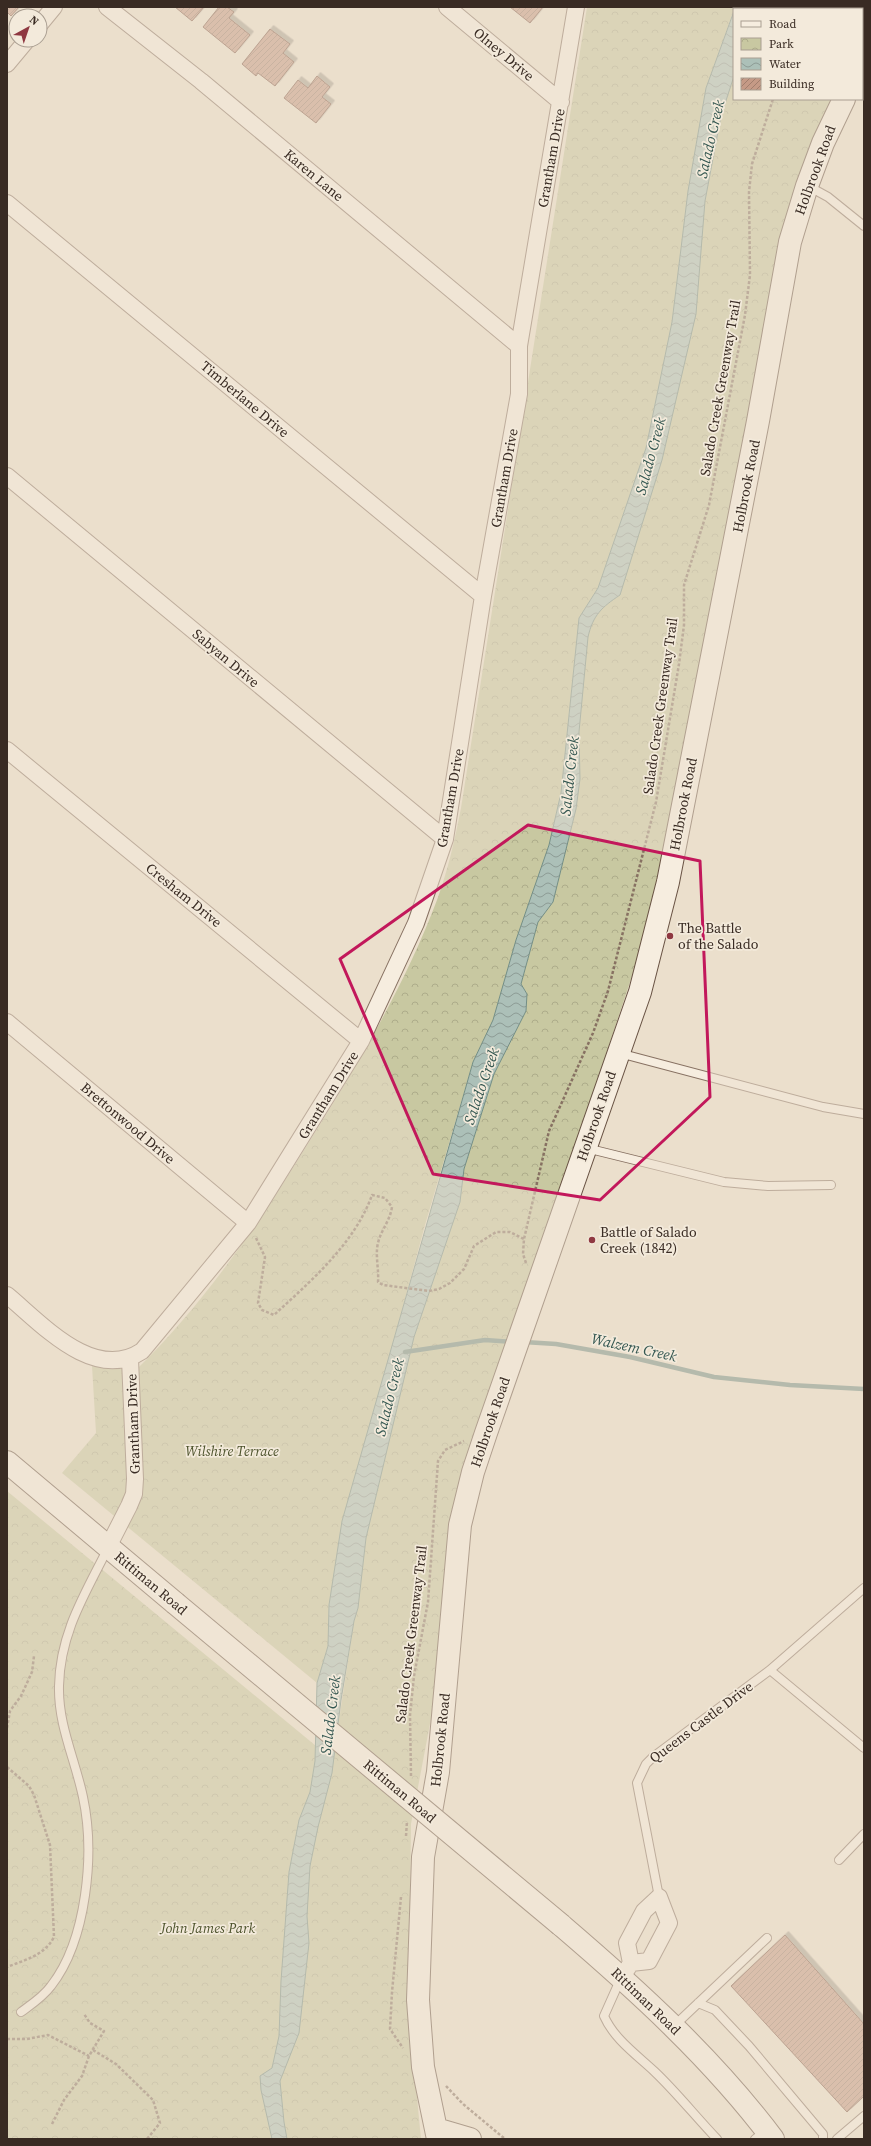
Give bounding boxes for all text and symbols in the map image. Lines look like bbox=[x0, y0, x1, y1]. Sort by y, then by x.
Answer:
north arrow bbox=[8, 8, 48, 48]
legend bbox=[733, 8, 863, 100]
text: N bbox=[26, 12, 42, 29]
text: Road bbox=[769, 16, 796, 32]
street label: Olney Drive bbox=[469, 23, 539, 85]
text: Park bbox=[769, 36, 794, 52]
text: Water bbox=[769, 56, 801, 72]
text: Building bbox=[769, 76, 814, 92]
water label: Salado Creek bbox=[691, 97, 729, 180]
street label: Grantham Drive bbox=[532, 107, 570, 209]
street label: Holbrook Road bbox=[789, 122, 841, 218]
street label: Karen Lane bbox=[280, 144, 348, 206]
street label: Salado Creek Greenway Trail bbox=[695, 298, 745, 478]
street label: Timberlane Drive bbox=[196, 356, 294, 442]
water label: Salado Creek bbox=[630, 414, 671, 497]
street label: Grantham Drive bbox=[485, 427, 523, 529]
street label: Holbrook Road bbox=[727, 438, 765, 534]
street label: Salado Creek Greenway Trail bbox=[638, 616, 682, 796]
street label: Sabyan Drive bbox=[188, 624, 264, 692]
water label: Salado Creek bbox=[554, 734, 584, 817]
street label: Grantham Drive bbox=[431, 747, 469, 849]
street label: Holbrook Road bbox=[664, 756, 702, 852]
street label: Cresham Drive bbox=[142, 858, 226, 932]
place label: The Battle of the Salado bbox=[678, 918, 759, 954]
marker: The Battle of the Salado bbox=[665, 931, 675, 941]
water label: Salado Creek bbox=[458, 1044, 504, 1127]
street label: Grantham Drive bbox=[293, 1047, 363, 1143]
street label: Holbrook Road bbox=[571, 1068, 621, 1164]
street label: Brettonwood Drive bbox=[77, 1078, 179, 1168]
place label: Battle of Salado Creek (1842) bbox=[600, 1222, 697, 1258]
marker: Battle of Salado Creek (1842) bbox=[587, 1235, 597, 1245]
water label: Walzem Creek bbox=[589, 1328, 680, 1366]
water label: Salado Creek bbox=[369, 1355, 409, 1438]
street label: Grantham Drive bbox=[121, 1373, 145, 1475]
street label: Holbrook Road bbox=[465, 1374, 515, 1470]
park label: Wilshire Terrace bbox=[185, 1441, 279, 1461]
street label: Salado Creek Greenway Trail bbox=[390, 1544, 432, 1724]
street label: Rittiman Road bbox=[110, 1546, 192, 1620]
water label: Salado Creek bbox=[315, 1673, 345, 1756]
street label: Queens Castle Drive bbox=[645, 1676, 757, 1768]
street label: Holbrook Road bbox=[425, 1692, 455, 1788]
street label: Rittiman Road bbox=[359, 1754, 441, 1828]
park label: John James Park bbox=[159, 1918, 255, 1938]
street label: Rittiman Road bbox=[607, 1963, 685, 2039]

